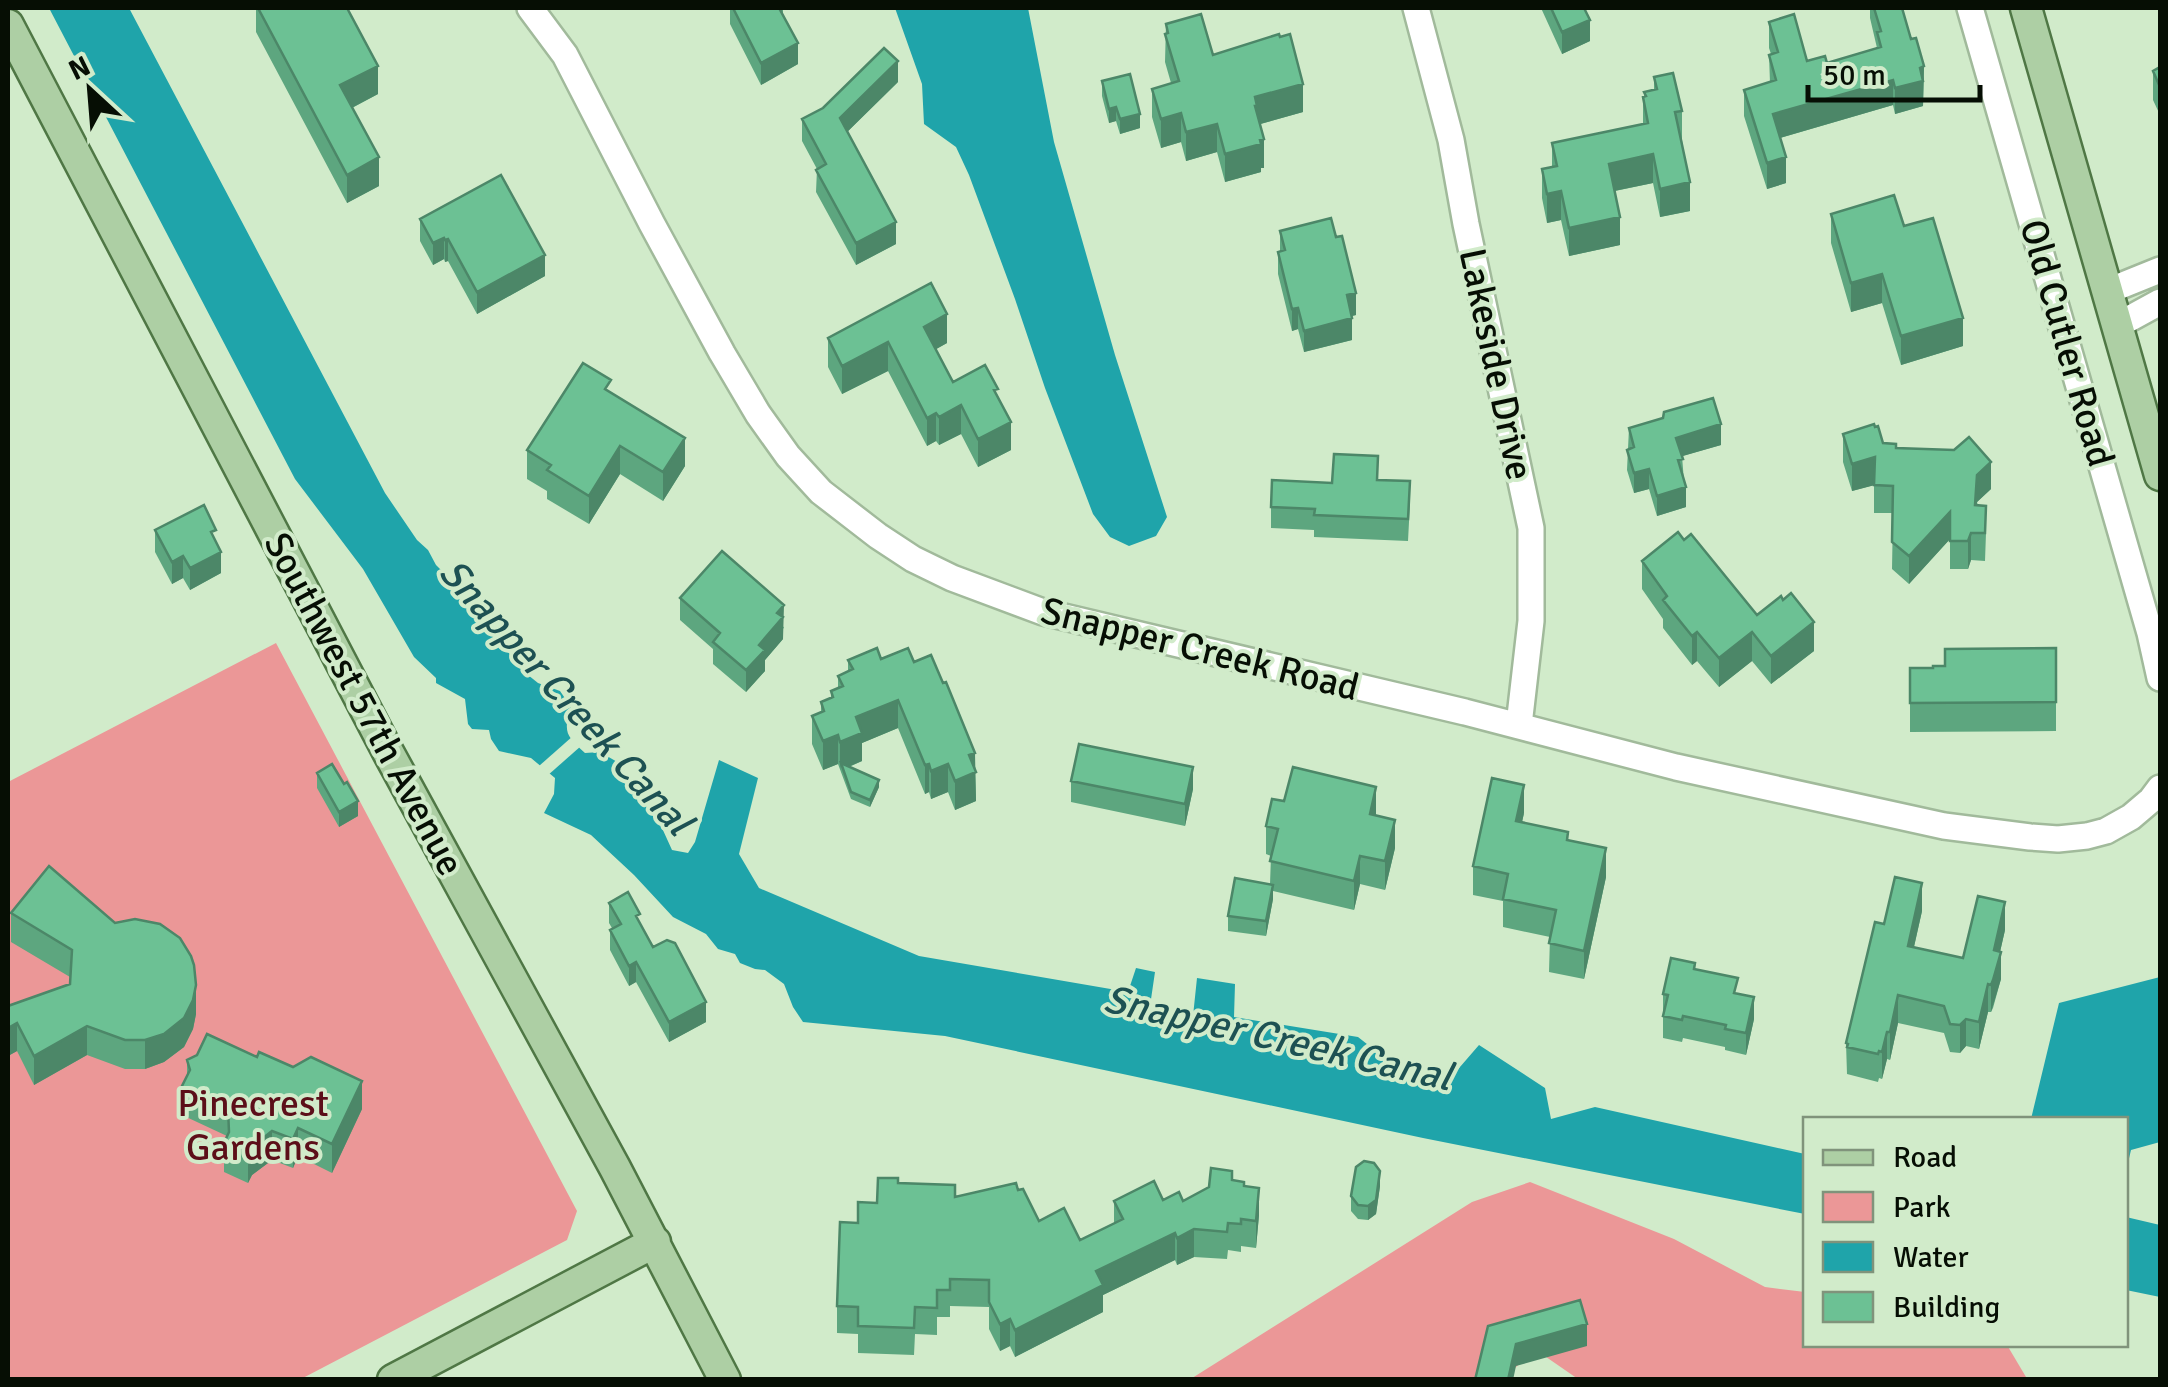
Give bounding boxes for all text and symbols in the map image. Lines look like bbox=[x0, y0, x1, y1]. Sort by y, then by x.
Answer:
north arrow bbox=[40, 40, 140, 140]
scale bar bbox=[1808, 40, 1980, 102]
text: N bbox=[63, 49, 96, 88]
text: 50 m bbox=[1823, 57, 1886, 94]
street label: Old Cutler Road bbox=[2009, 214, 2125, 472]
street label: Lakeside Drive bbox=[1449, 244, 1543, 484]
street label: Southwest 57th Avenue bbox=[254, 525, 474, 883]
water label: Snapper Creek Canal bbox=[429, 548, 706, 848]
street label: Snapper Creek Road bbox=[1036, 587, 1364, 711]
water label: Snapper Creek Canal bbox=[1099, 974, 1460, 1103]
park label: Pinecrest Gardens bbox=[177, 1080, 329, 1171]
legend bbox=[1803, 1117, 2128, 1347]
text: Road bbox=[1893, 1139, 1957, 1176]
text: Park bbox=[1893, 1189, 1951, 1226]
text: Water bbox=[1893, 1239, 1969, 1276]
text: Building bbox=[1893, 1289, 2000, 1326]

